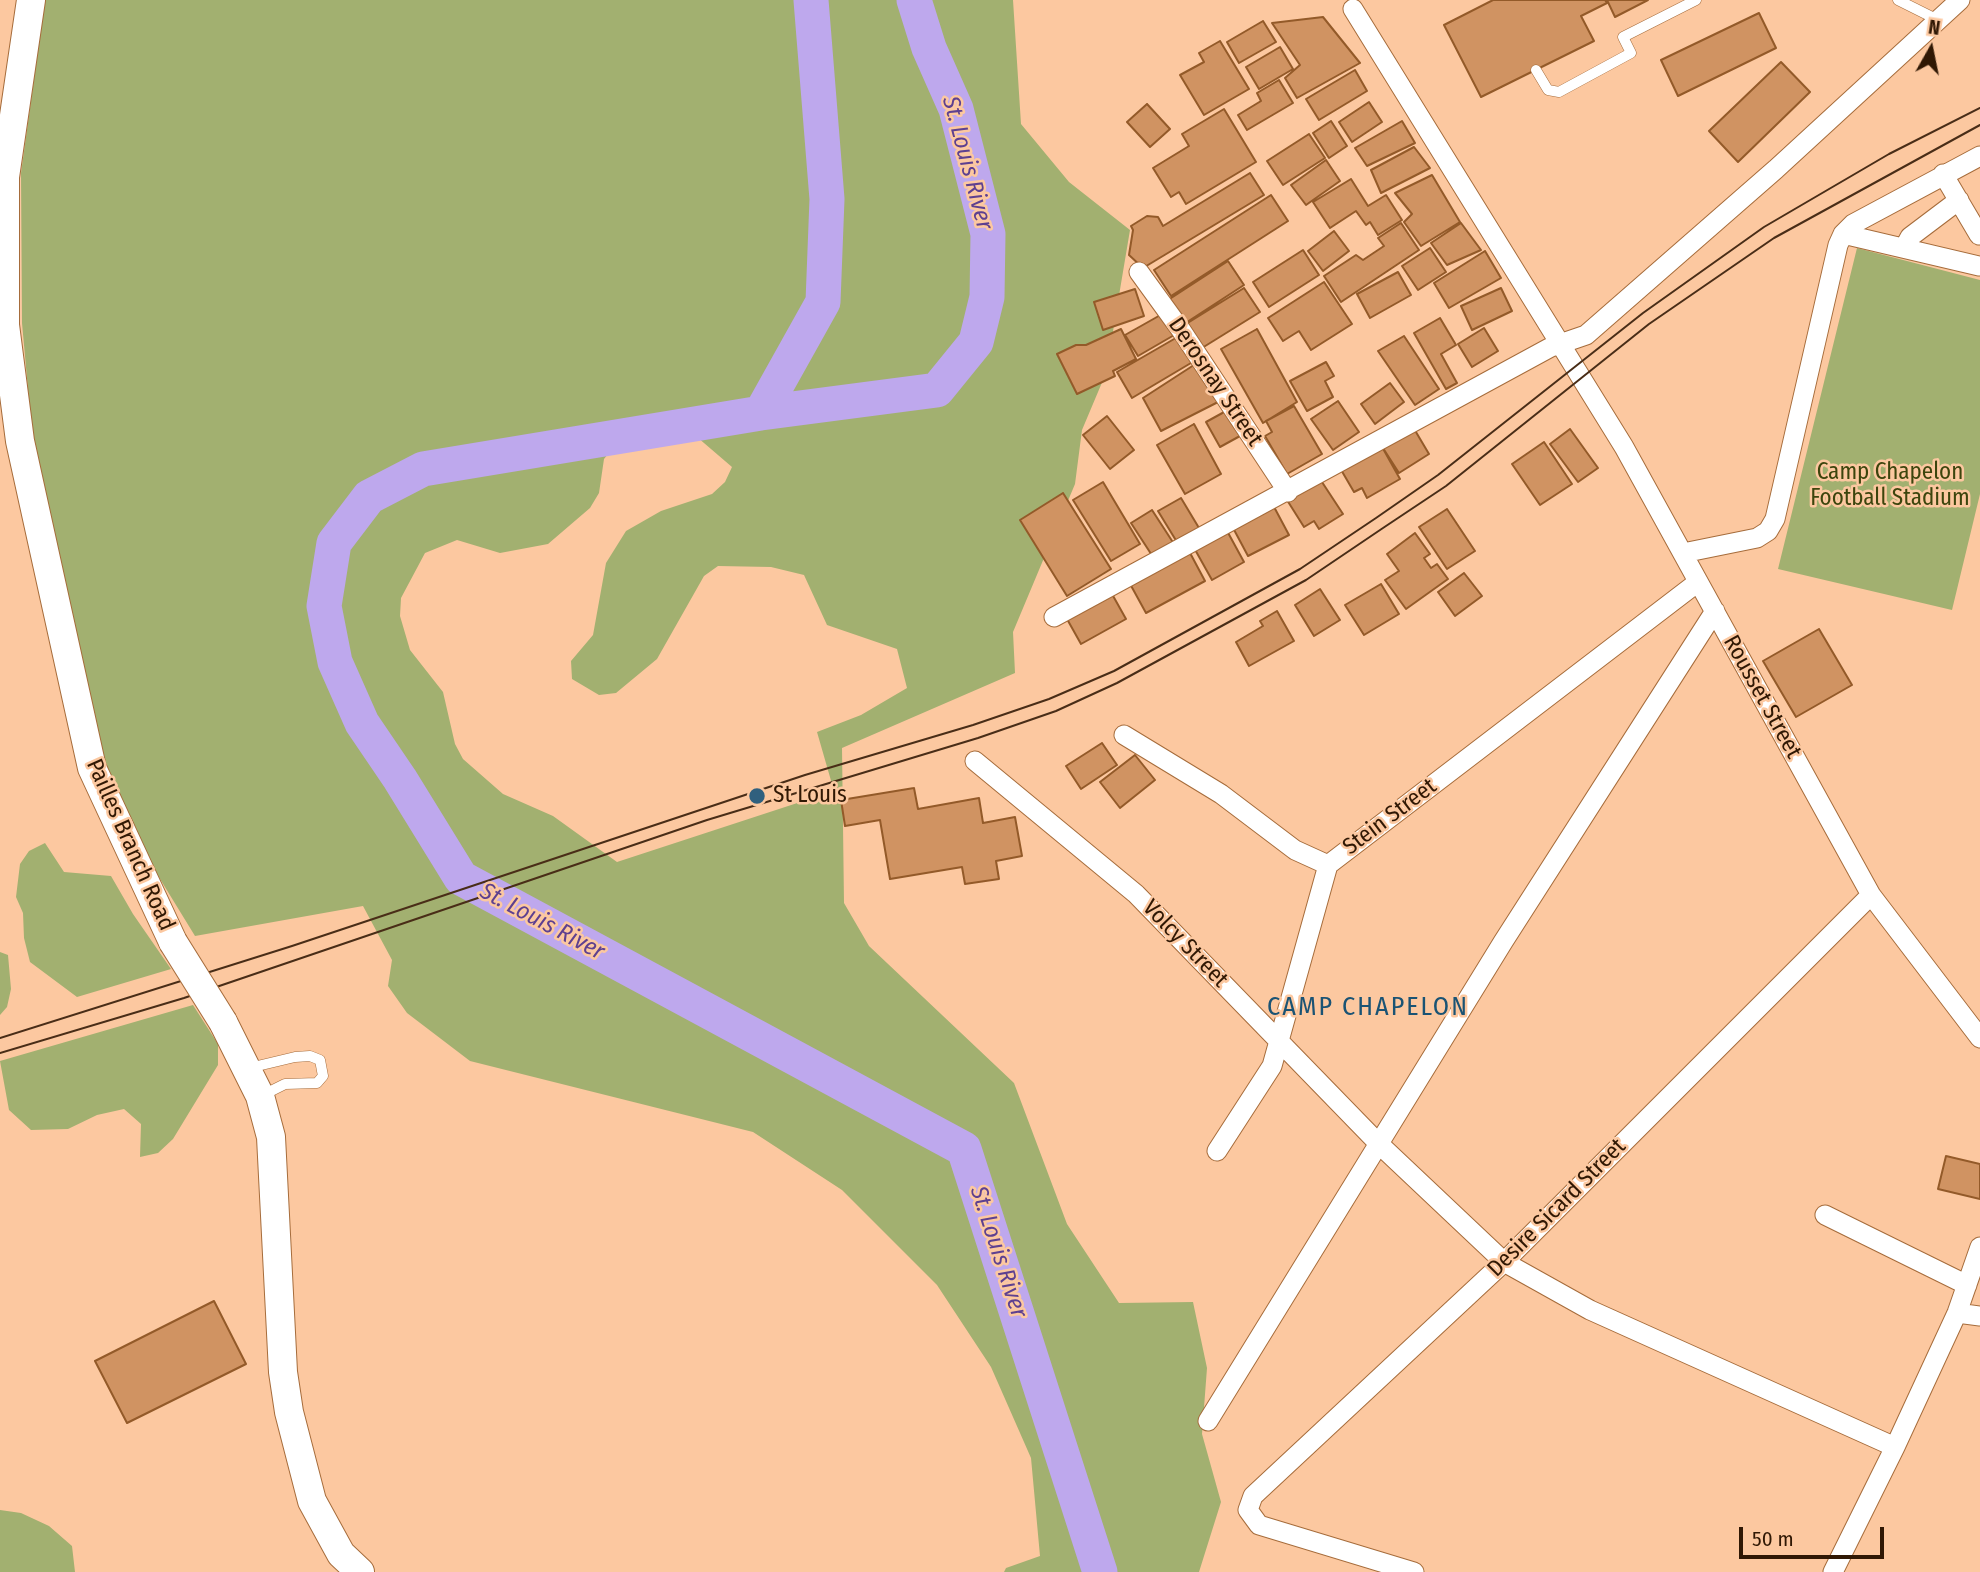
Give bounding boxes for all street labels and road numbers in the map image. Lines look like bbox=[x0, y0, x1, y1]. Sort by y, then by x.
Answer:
street label: Derosnay Street bbox=[1162, 312, 1268, 452]
street label: Rousset Street bbox=[1717, 631, 1807, 763]
street label: Pailles Branch Road bbox=[80, 755, 180, 935]
street label: Stein Street bbox=[1338, 773, 1442, 861]
street label: Volcy Street bbox=[1136, 894, 1234, 994]
street label: Desire Sicard Street bbox=[1482, 1133, 1632, 1283]

